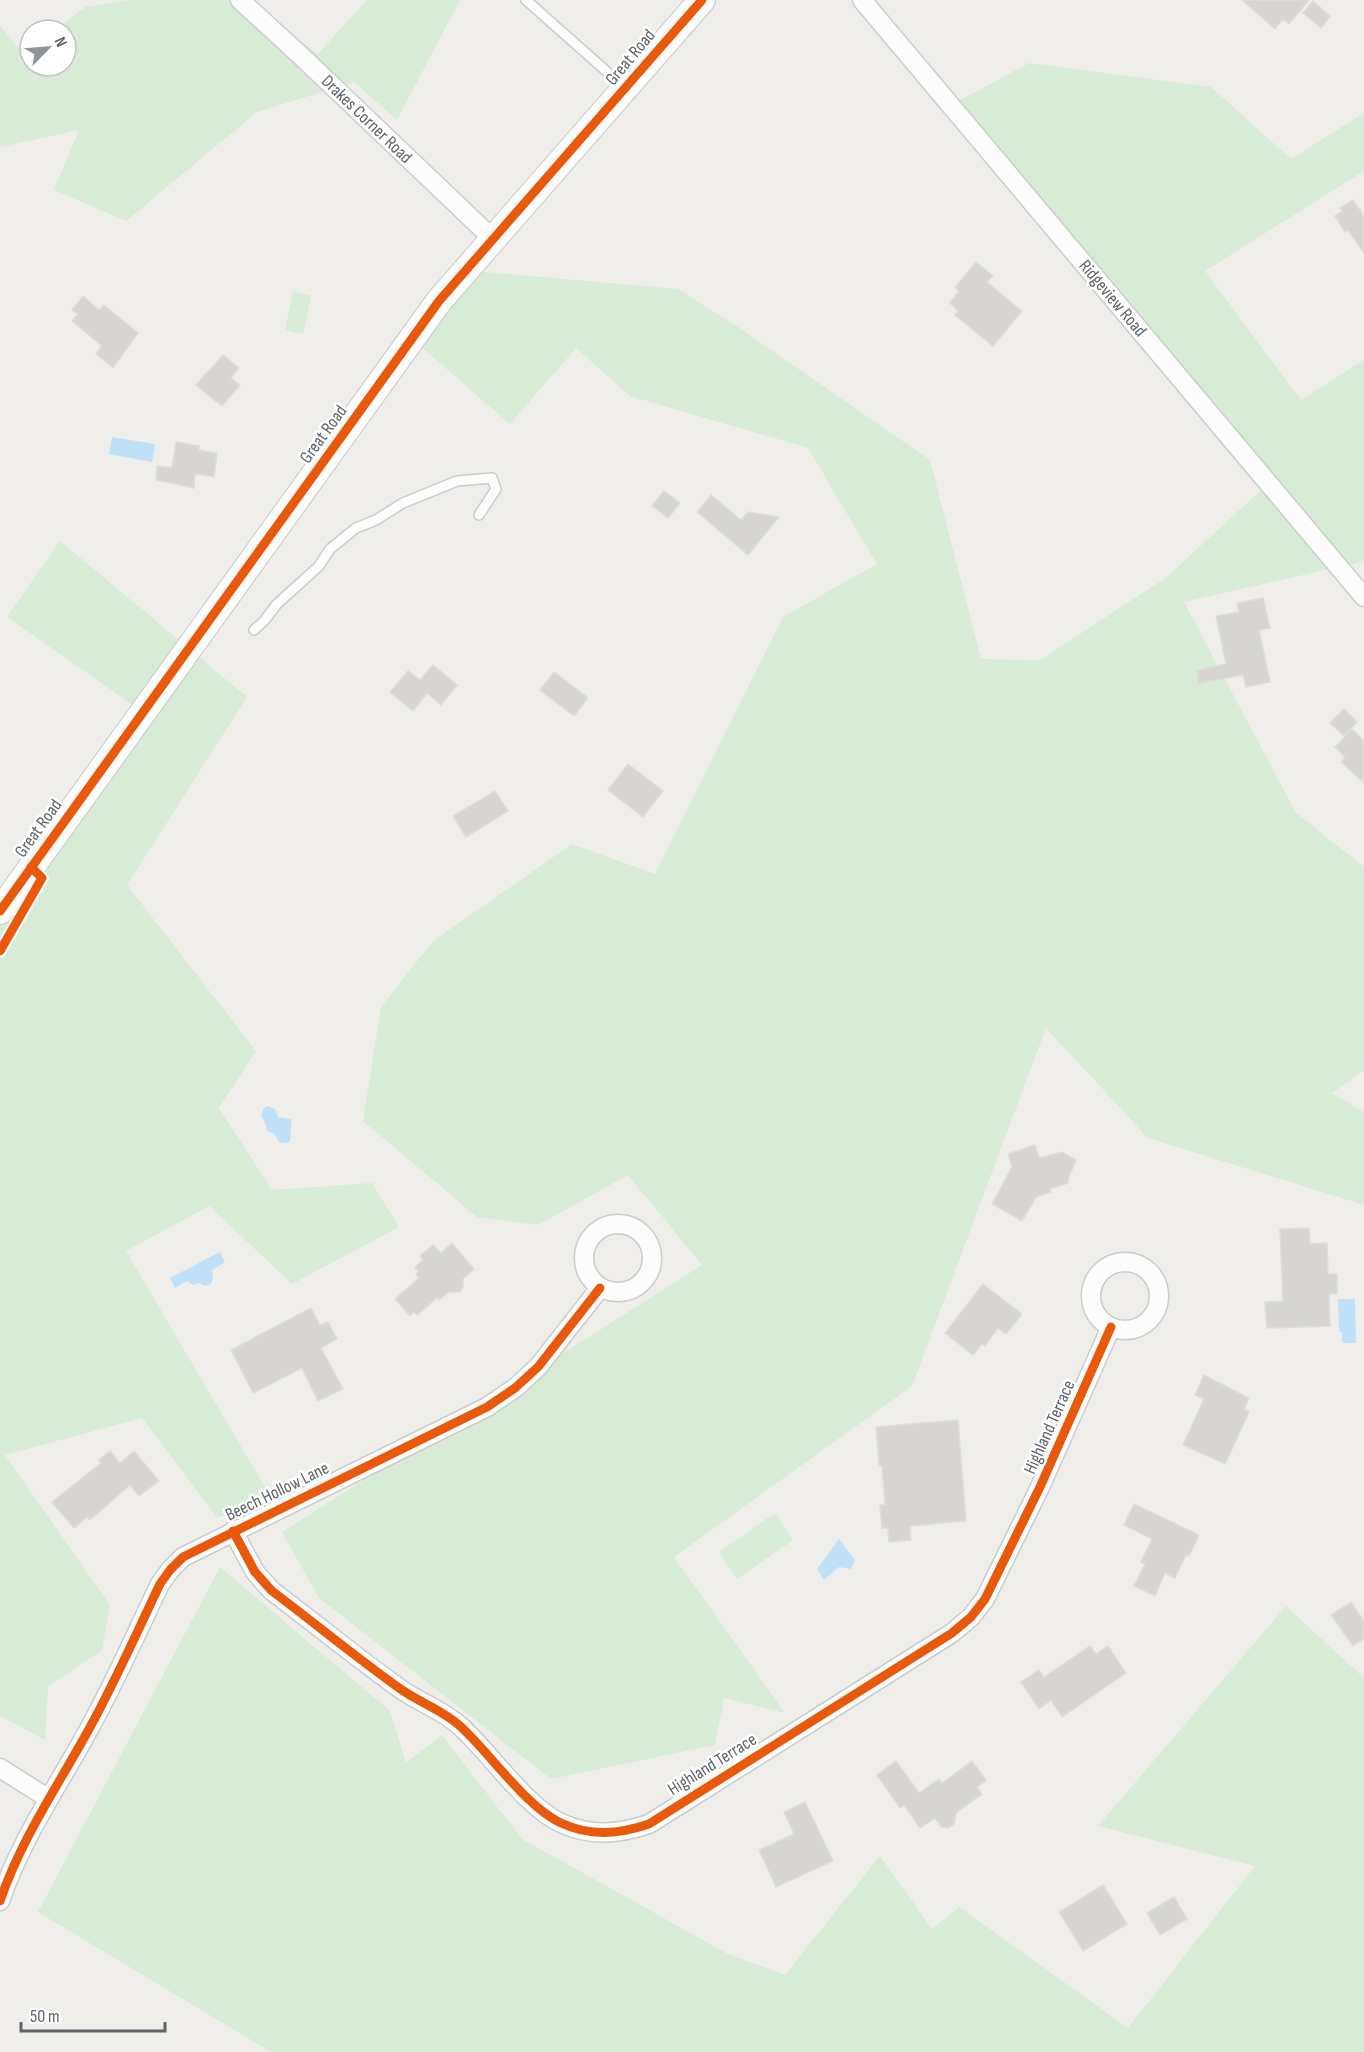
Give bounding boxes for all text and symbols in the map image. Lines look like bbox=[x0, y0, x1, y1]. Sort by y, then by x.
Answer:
north arrow bbox=[18, 18, 78, 78]
street label: Great Road bbox=[601, 25, 660, 90]
text: N bbox=[50, 34, 71, 50]
street label: Drakes Corner Road bbox=[317, 71, 416, 168]
street label: Ridgeview Road bbox=[1074, 256, 1151, 341]
street label: Great Road bbox=[295, 401, 351, 467]
street label: Great Road bbox=[10, 795, 66, 861]
street label: Highland Terrace bbox=[1019, 1377, 1079, 1477]
street label: Beech Hollow Lane bbox=[222, 1457, 332, 1526]
street label: Highland Terrace bbox=[664, 1729, 760, 1800]
scale bar bbox=[21, 1995, 165, 2033]
text: 50 m bbox=[30, 2006, 60, 2027]

